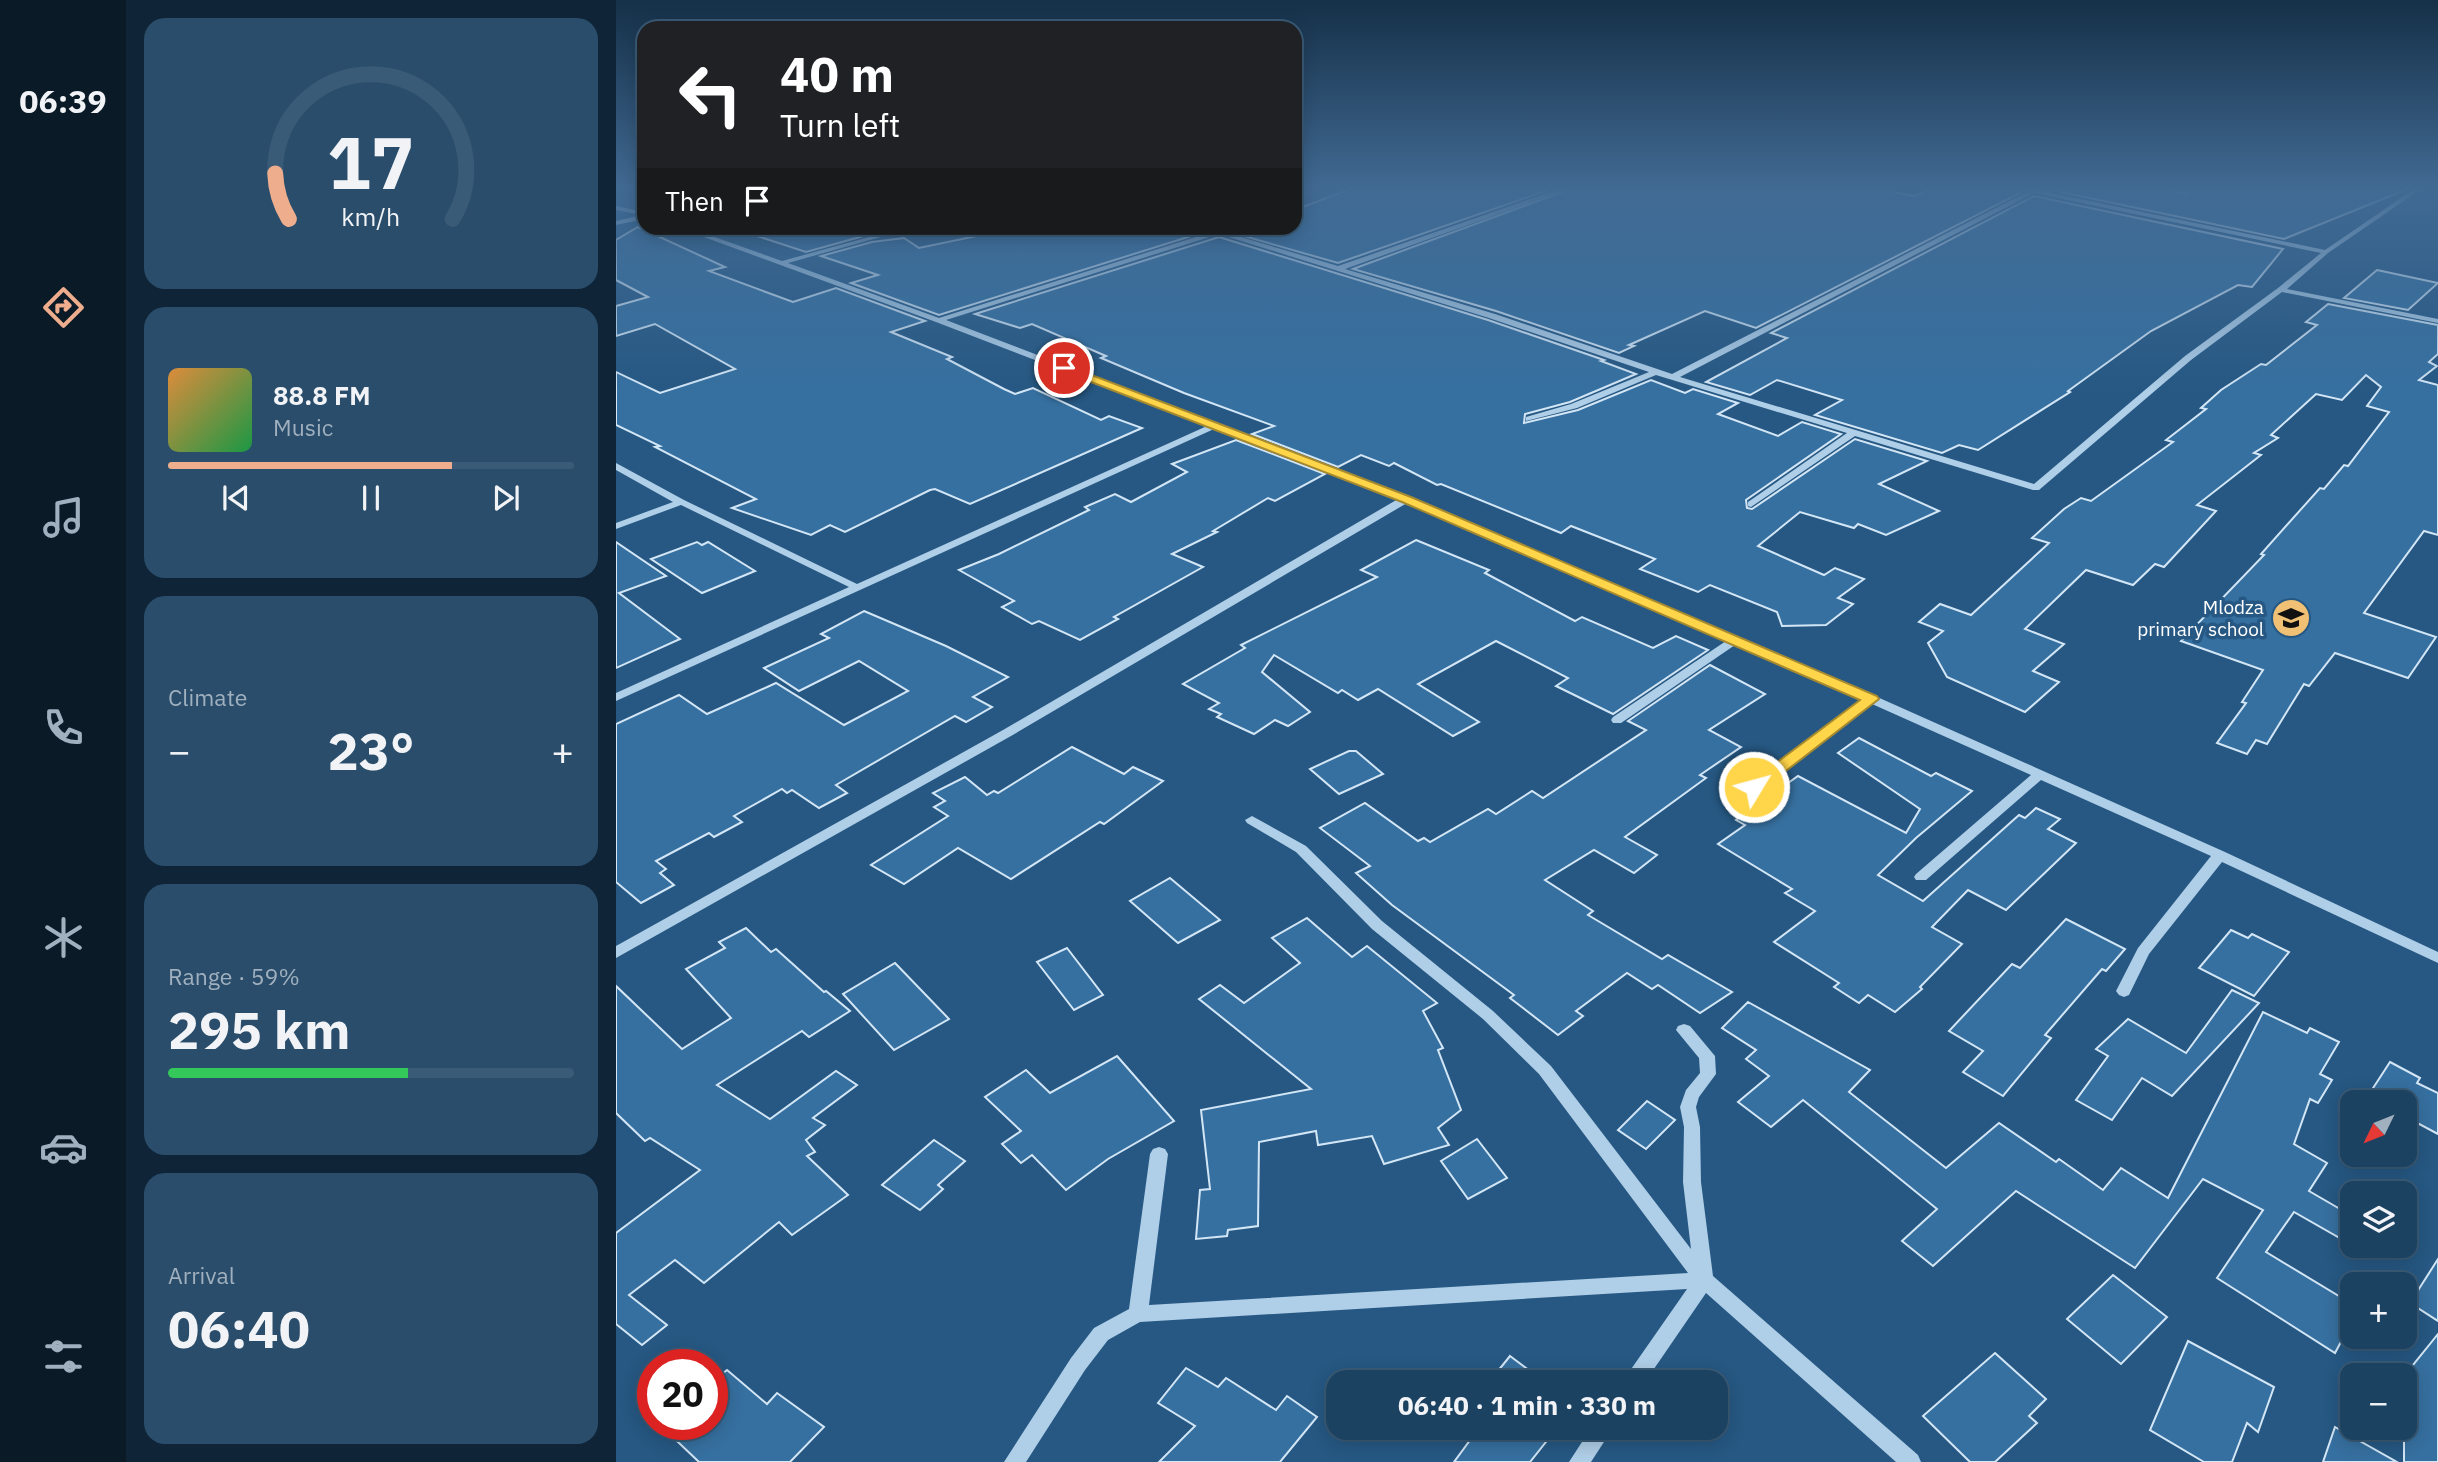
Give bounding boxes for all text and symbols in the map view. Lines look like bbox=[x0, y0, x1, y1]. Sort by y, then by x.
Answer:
text: 40 m bbox=[780, 42, 894, 105]
icon: left bbox=[665, 49, 756, 140]
text: 06:39 bbox=[19, 80, 107, 122]
text: Turn left bbox=[780, 104, 900, 146]
text: 17 bbox=[327, 115, 415, 210]
icon: arrive bbox=[738, 182, 776, 220]
text: Then bbox=[665, 184, 724, 218]
text: km/h bbox=[342, 200, 400, 233]
icon: directions bbox=[39, 283, 88, 332]
pin bbox=[1034, 338, 1094, 398]
icon: arrive bbox=[1045, 349, 1083, 387]
text: 88.8 FM bbox=[273, 378, 371, 412]
text: Music bbox=[273, 412, 333, 442]
icon: previous bbox=[217, 479, 255, 517]
icon: pause bbox=[352, 479, 390, 517]
icon: next bbox=[487, 479, 525, 517]
icon: music bbox=[39, 493, 88, 542]
place label: Mlodza primary school bbox=[2137, 595, 2264, 641]
school or university icon: Mlodza primary school bbox=[2270, 597, 2312, 639]
text: Climate bbox=[168, 682, 247, 712]
icon: phone bbox=[39, 703, 88, 752]
text: 23° bbox=[328, 717, 414, 784]
text: − bbox=[168, 726, 191, 775]
text: + bbox=[551, 726, 574, 775]
position arrow bbox=[1717, 750, 1791, 824]
icon: climate bbox=[39, 913, 88, 962]
text: Range · 59% bbox=[168, 961, 300, 991]
text: 295 km bbox=[168, 996, 350, 1063]
north arrow bbox=[2340, 1090, 2417, 1167]
map controls bbox=[2340, 1090, 2417, 1440]
icon: car bbox=[39, 1123, 88, 1172]
button: layers bbox=[2340, 1181, 2417, 1258]
text: Arrival bbox=[168, 1260, 235, 1290]
button: + bbox=[2340, 1272, 2417, 1349]
text: 06:40 bbox=[168, 1295, 310, 1362]
icon: filters bbox=[39, 1332, 88, 1381]
speed limit sign: 20 bbox=[637, 1349, 728, 1440]
button: − bbox=[2340, 1363, 2417, 1440]
text: 06:40 · 1 min · 330 m bbox=[1398, 1388, 1656, 1422]

